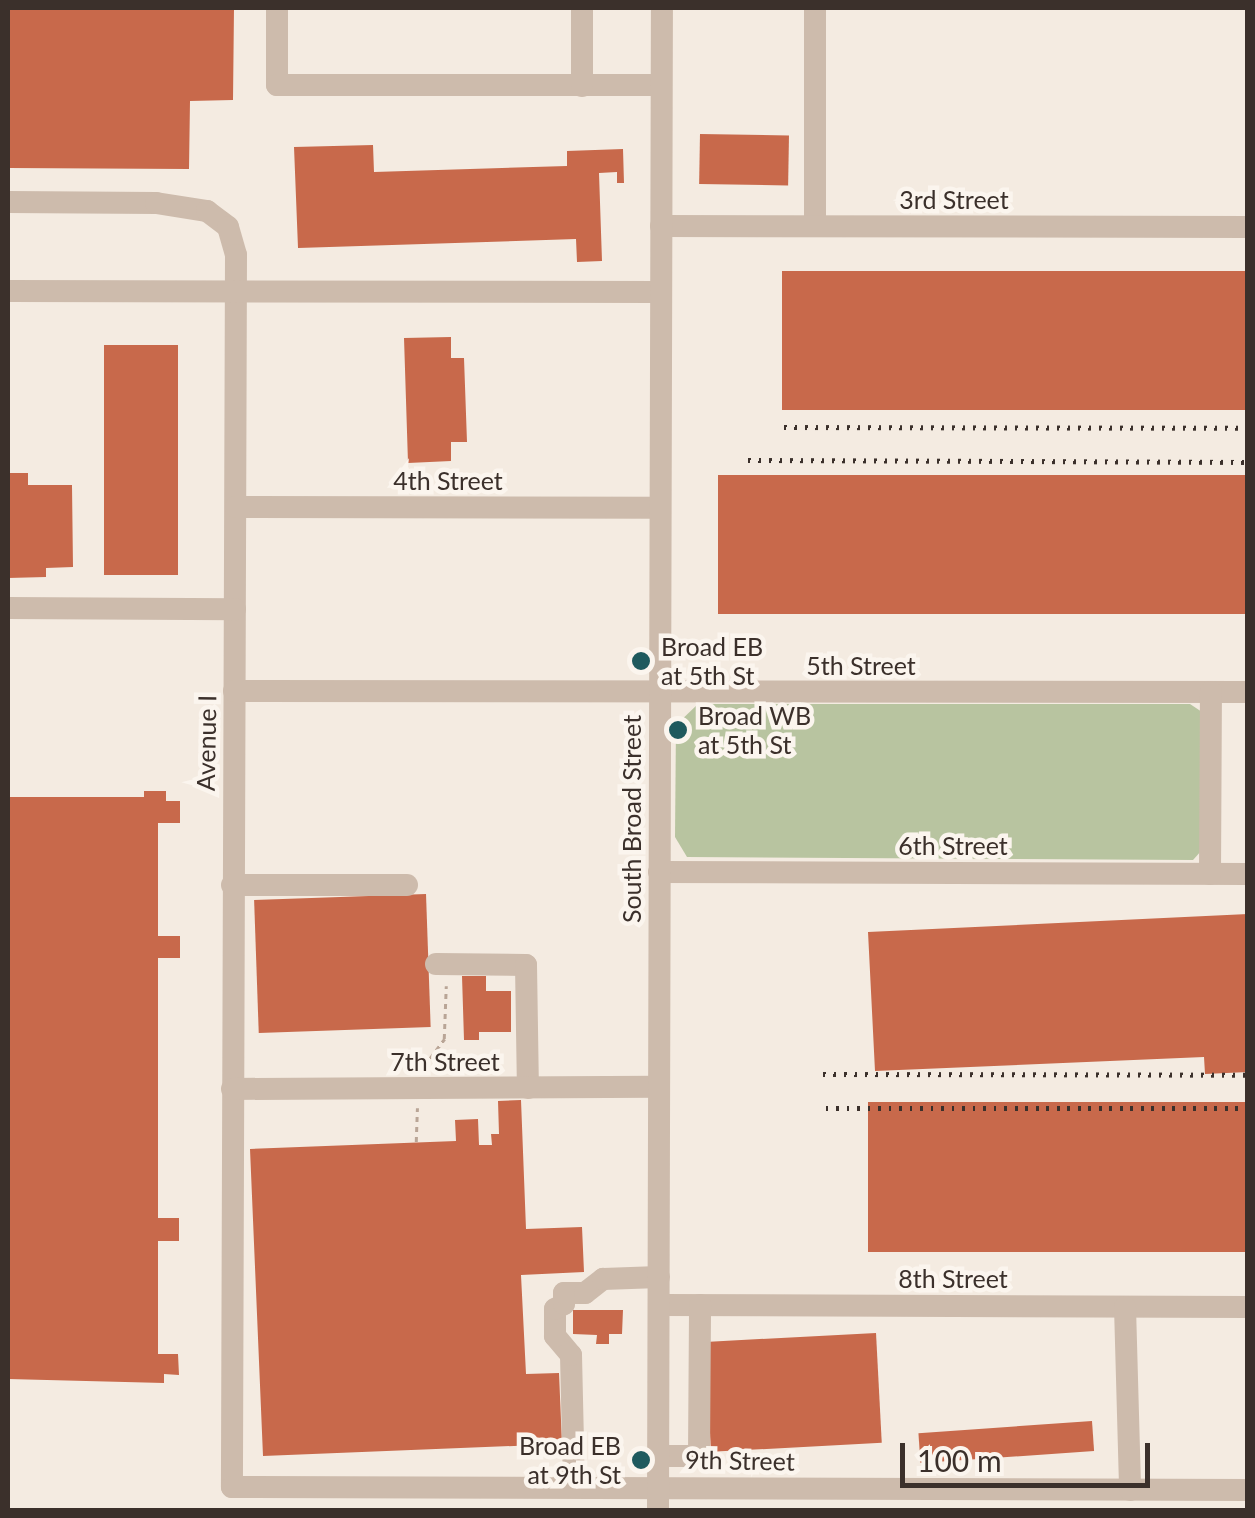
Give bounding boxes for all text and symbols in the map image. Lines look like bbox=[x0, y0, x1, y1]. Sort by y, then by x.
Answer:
street label: 3rd Street bbox=[899, 184, 1009, 214]
street label: 4th Street bbox=[393, 465, 503, 495]
place label: Broad EB at 5th St bbox=[661, 632, 763, 691]
marker: Broad EB at 5th St bbox=[630, 650, 652, 672]
street label: 5th Street bbox=[806, 650, 916, 680]
street label: Avenue I bbox=[190, 695, 222, 791]
place label: Broad WB at 5th St bbox=[698, 701, 812, 760]
street label: South Broad Street bbox=[616, 715, 646, 923]
marker: Broad WB at 5th St bbox=[667, 719, 689, 741]
street label: 6th Street bbox=[898, 830, 1008, 860]
street label: 7th Street bbox=[390, 1046, 500, 1076]
street label: 8th Street bbox=[898, 1263, 1008, 1293]
scale bar bbox=[905, 1423, 1155, 1485]
place label: Broad EB at 9th St bbox=[519, 1431, 621, 1490]
text: 100 m bbox=[917, 1442, 1002, 1478]
street label: 9th Street bbox=[685, 1444, 795, 1476]
marker: Broad EB at 9th St bbox=[630, 1449, 652, 1471]

